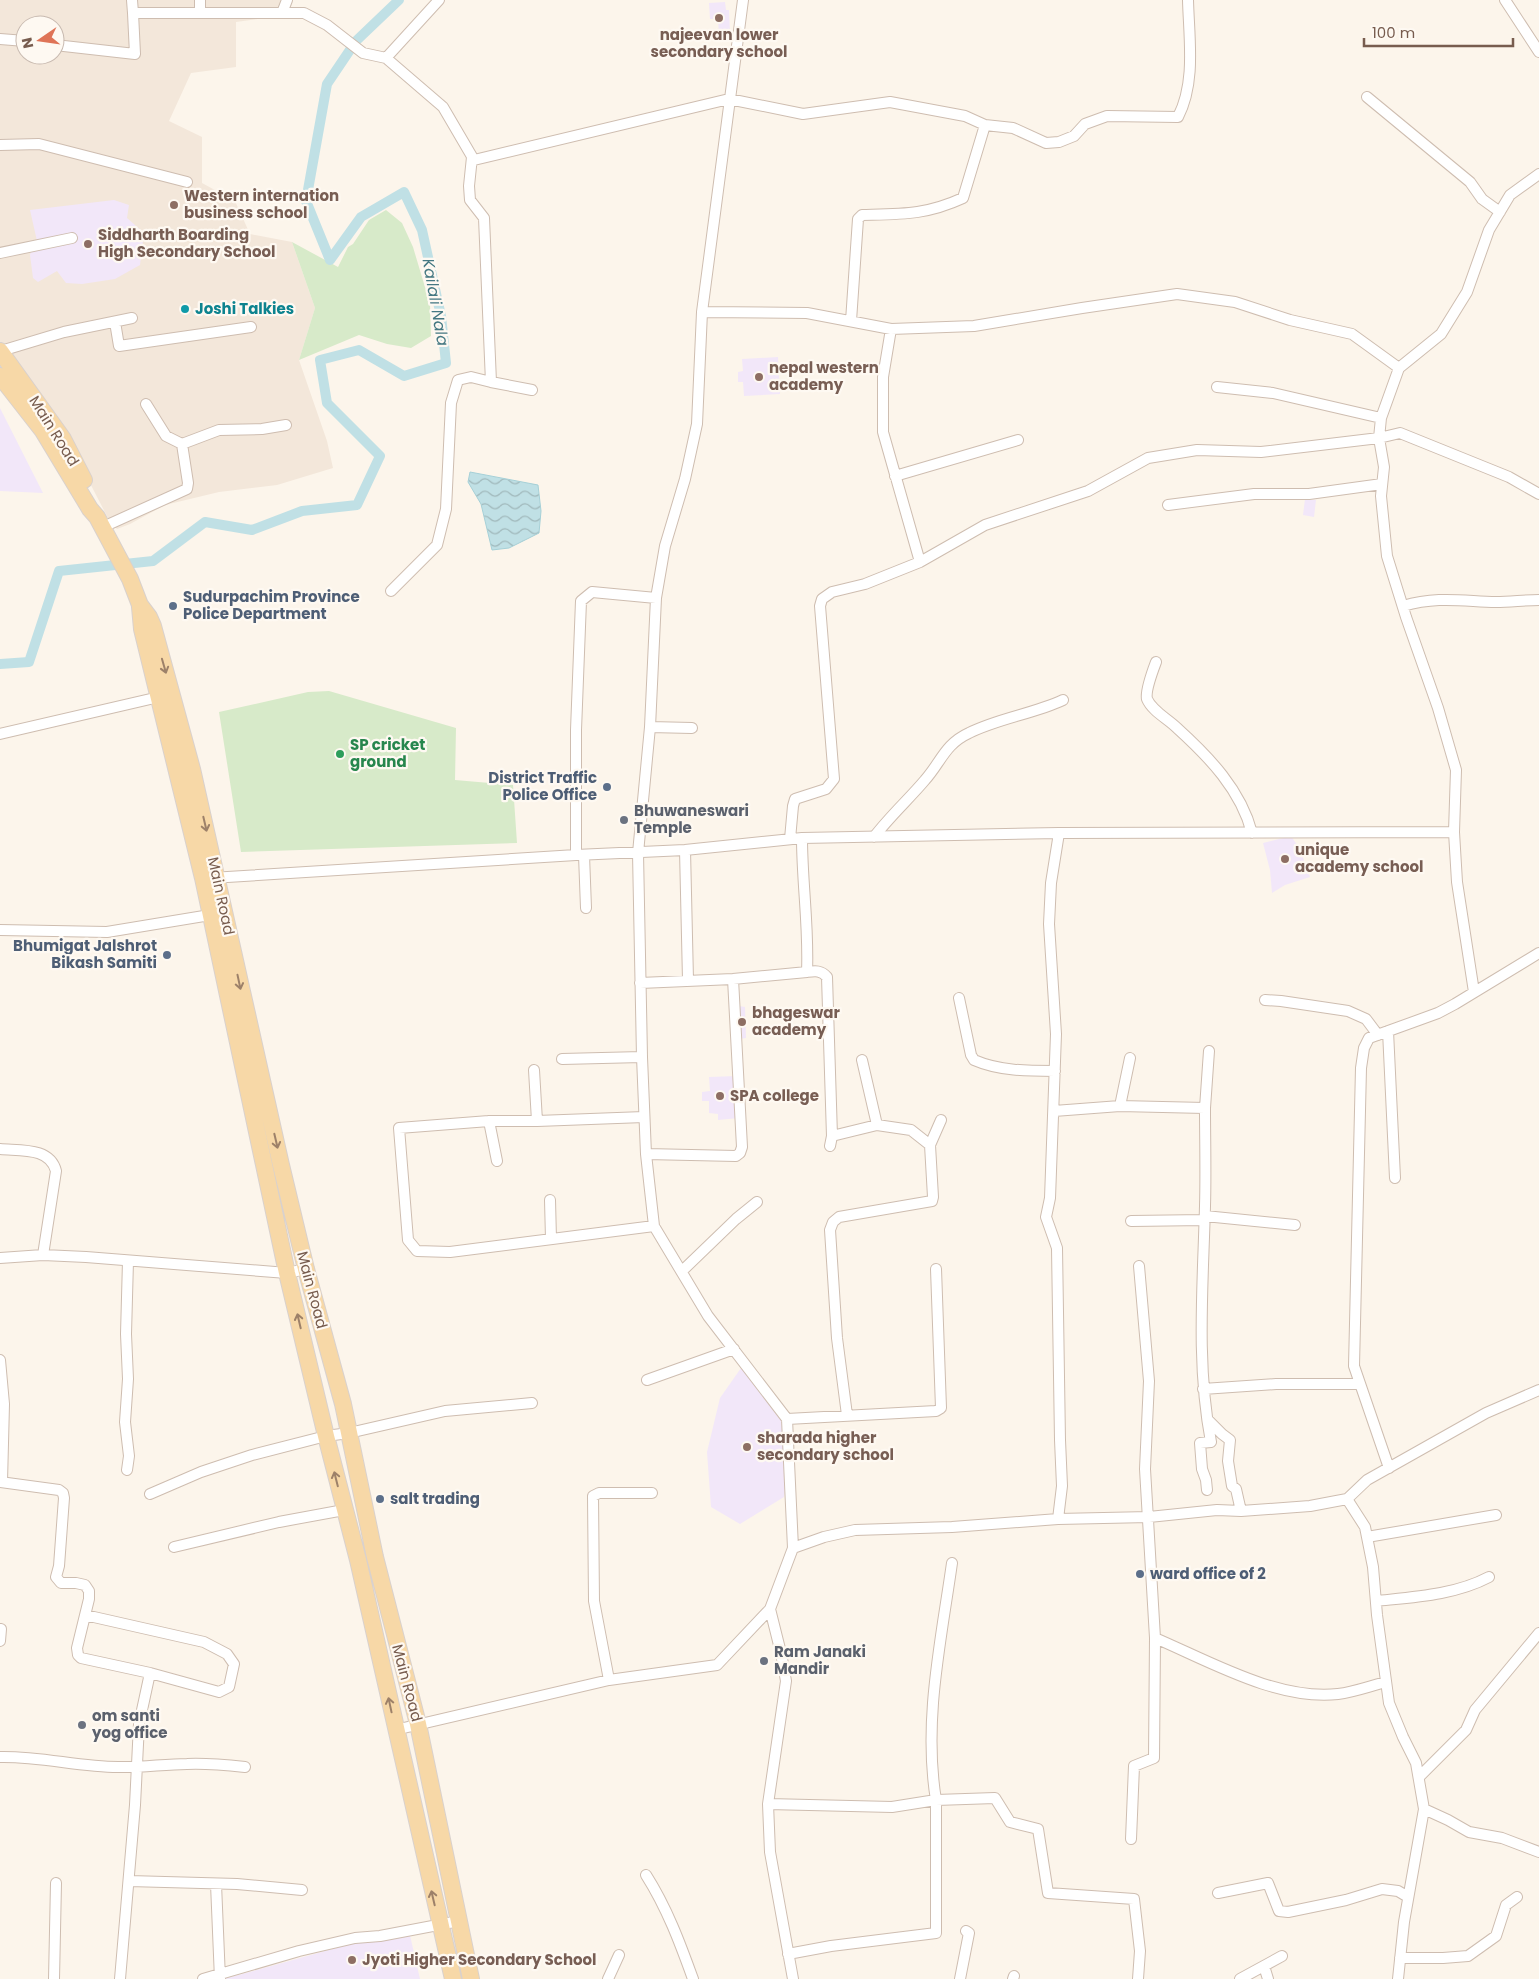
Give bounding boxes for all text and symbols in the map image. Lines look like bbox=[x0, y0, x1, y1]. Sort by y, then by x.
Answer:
marker: najeevan lower secondary school bbox=[713, 12, 725, 24]
north arrow bbox=[15, 15, 65, 65]
scale bar bbox=[1364, 15, 1513, 47]
text: 100 m bbox=[1372, 22, 1415, 43]
place label: najeevan lower secondary school bbox=[651, 24, 787, 62]
text: N bbox=[16, 36, 38, 50]
place label: Western internation business school bbox=[184, 185, 339, 223]
marker: Western internation business school bbox=[168, 199, 180, 211]
place label: Siddharth Boarding High Secondary School bbox=[98, 224, 275, 262]
marker: Siddharth Boarding High Secondary School bbox=[82, 238, 94, 250]
water label: Kailali Nala bbox=[416, 256, 455, 348]
place label: Joshi Talkies bbox=[195, 298, 294, 319]
marker: Joshi Talkies bbox=[179, 303, 191, 315]
place label: nepal western academy bbox=[769, 357, 879, 395]
marker: nepal western academy bbox=[753, 371, 765, 383]
street label: Main Road bbox=[24, 392, 84, 470]
place label: Sudurpachim Province Police Department bbox=[183, 586, 360, 624]
marker: Sudurpachim Province Police Department bbox=[167, 600, 179, 612]
one-way arrow bbox=[160, 658, 169, 674]
place label: SP cricket ground bbox=[350, 734, 425, 772]
marker: SP cricket ground bbox=[334, 748, 346, 760]
place label: District Traffic Police Office bbox=[488, 767, 597, 805]
marker: District Traffic Police Office bbox=[601, 781, 613, 793]
place label: Bhuwaneswari Temple bbox=[634, 800, 749, 838]
marker: Bhuwaneswari Temple bbox=[618, 814, 630, 826]
one-way arrow bbox=[201, 815, 210, 831]
place label: unique academy school bbox=[1295, 839, 1424, 877]
marker: unique academy school bbox=[1279, 853, 1291, 865]
street label: Main Road bbox=[203, 855, 240, 937]
place label: Bhumigat Jalshrot Bikash Samiti bbox=[13, 935, 157, 973]
marker: Bhumigat Jalshrot Bikash Samiti bbox=[161, 949, 173, 961]
one-way arrow bbox=[235, 974, 244, 990]
place label: bhageswar academy bbox=[752, 1002, 840, 1040]
marker: bhageswar academy bbox=[736, 1016, 748, 1028]
place label: SPA college bbox=[730, 1085, 819, 1106]
marker: SPA college bbox=[714, 1090, 726, 1102]
one-way arrow bbox=[272, 1132, 281, 1148]
street label: Main Road bbox=[292, 1249, 333, 1331]
one-way arrow bbox=[294, 1313, 303, 1329]
place label: sharada higher secondary school bbox=[757, 1427, 894, 1465]
marker: sharada higher secondary school bbox=[741, 1441, 753, 1453]
one-way arrow bbox=[331, 1471, 340, 1487]
place label: salt trading bbox=[390, 1488, 480, 1509]
marker: salt trading bbox=[374, 1493, 386, 1505]
place label: ward office of 2 bbox=[1150, 1563, 1266, 1584]
marker: ward office of 2 bbox=[1134, 1568, 1146, 1580]
place label: Ram Janaki Mandir bbox=[774, 1641, 866, 1679]
street label: Main Road bbox=[387, 1642, 428, 1724]
marker: Ram Janaki Mandir bbox=[758, 1655, 770, 1667]
one-way arrow bbox=[385, 1697, 394, 1713]
place label: om santi yog office bbox=[91, 1705, 168, 1743]
marker: om santi yog office bbox=[76, 1719, 88, 1731]
one-way arrow bbox=[428, 1890, 437, 1906]
place label: Jyoti Higher Secondary School bbox=[362, 1949, 597, 1970]
marker: Jyoti Higher Secondary School bbox=[346, 1954, 358, 1966]

